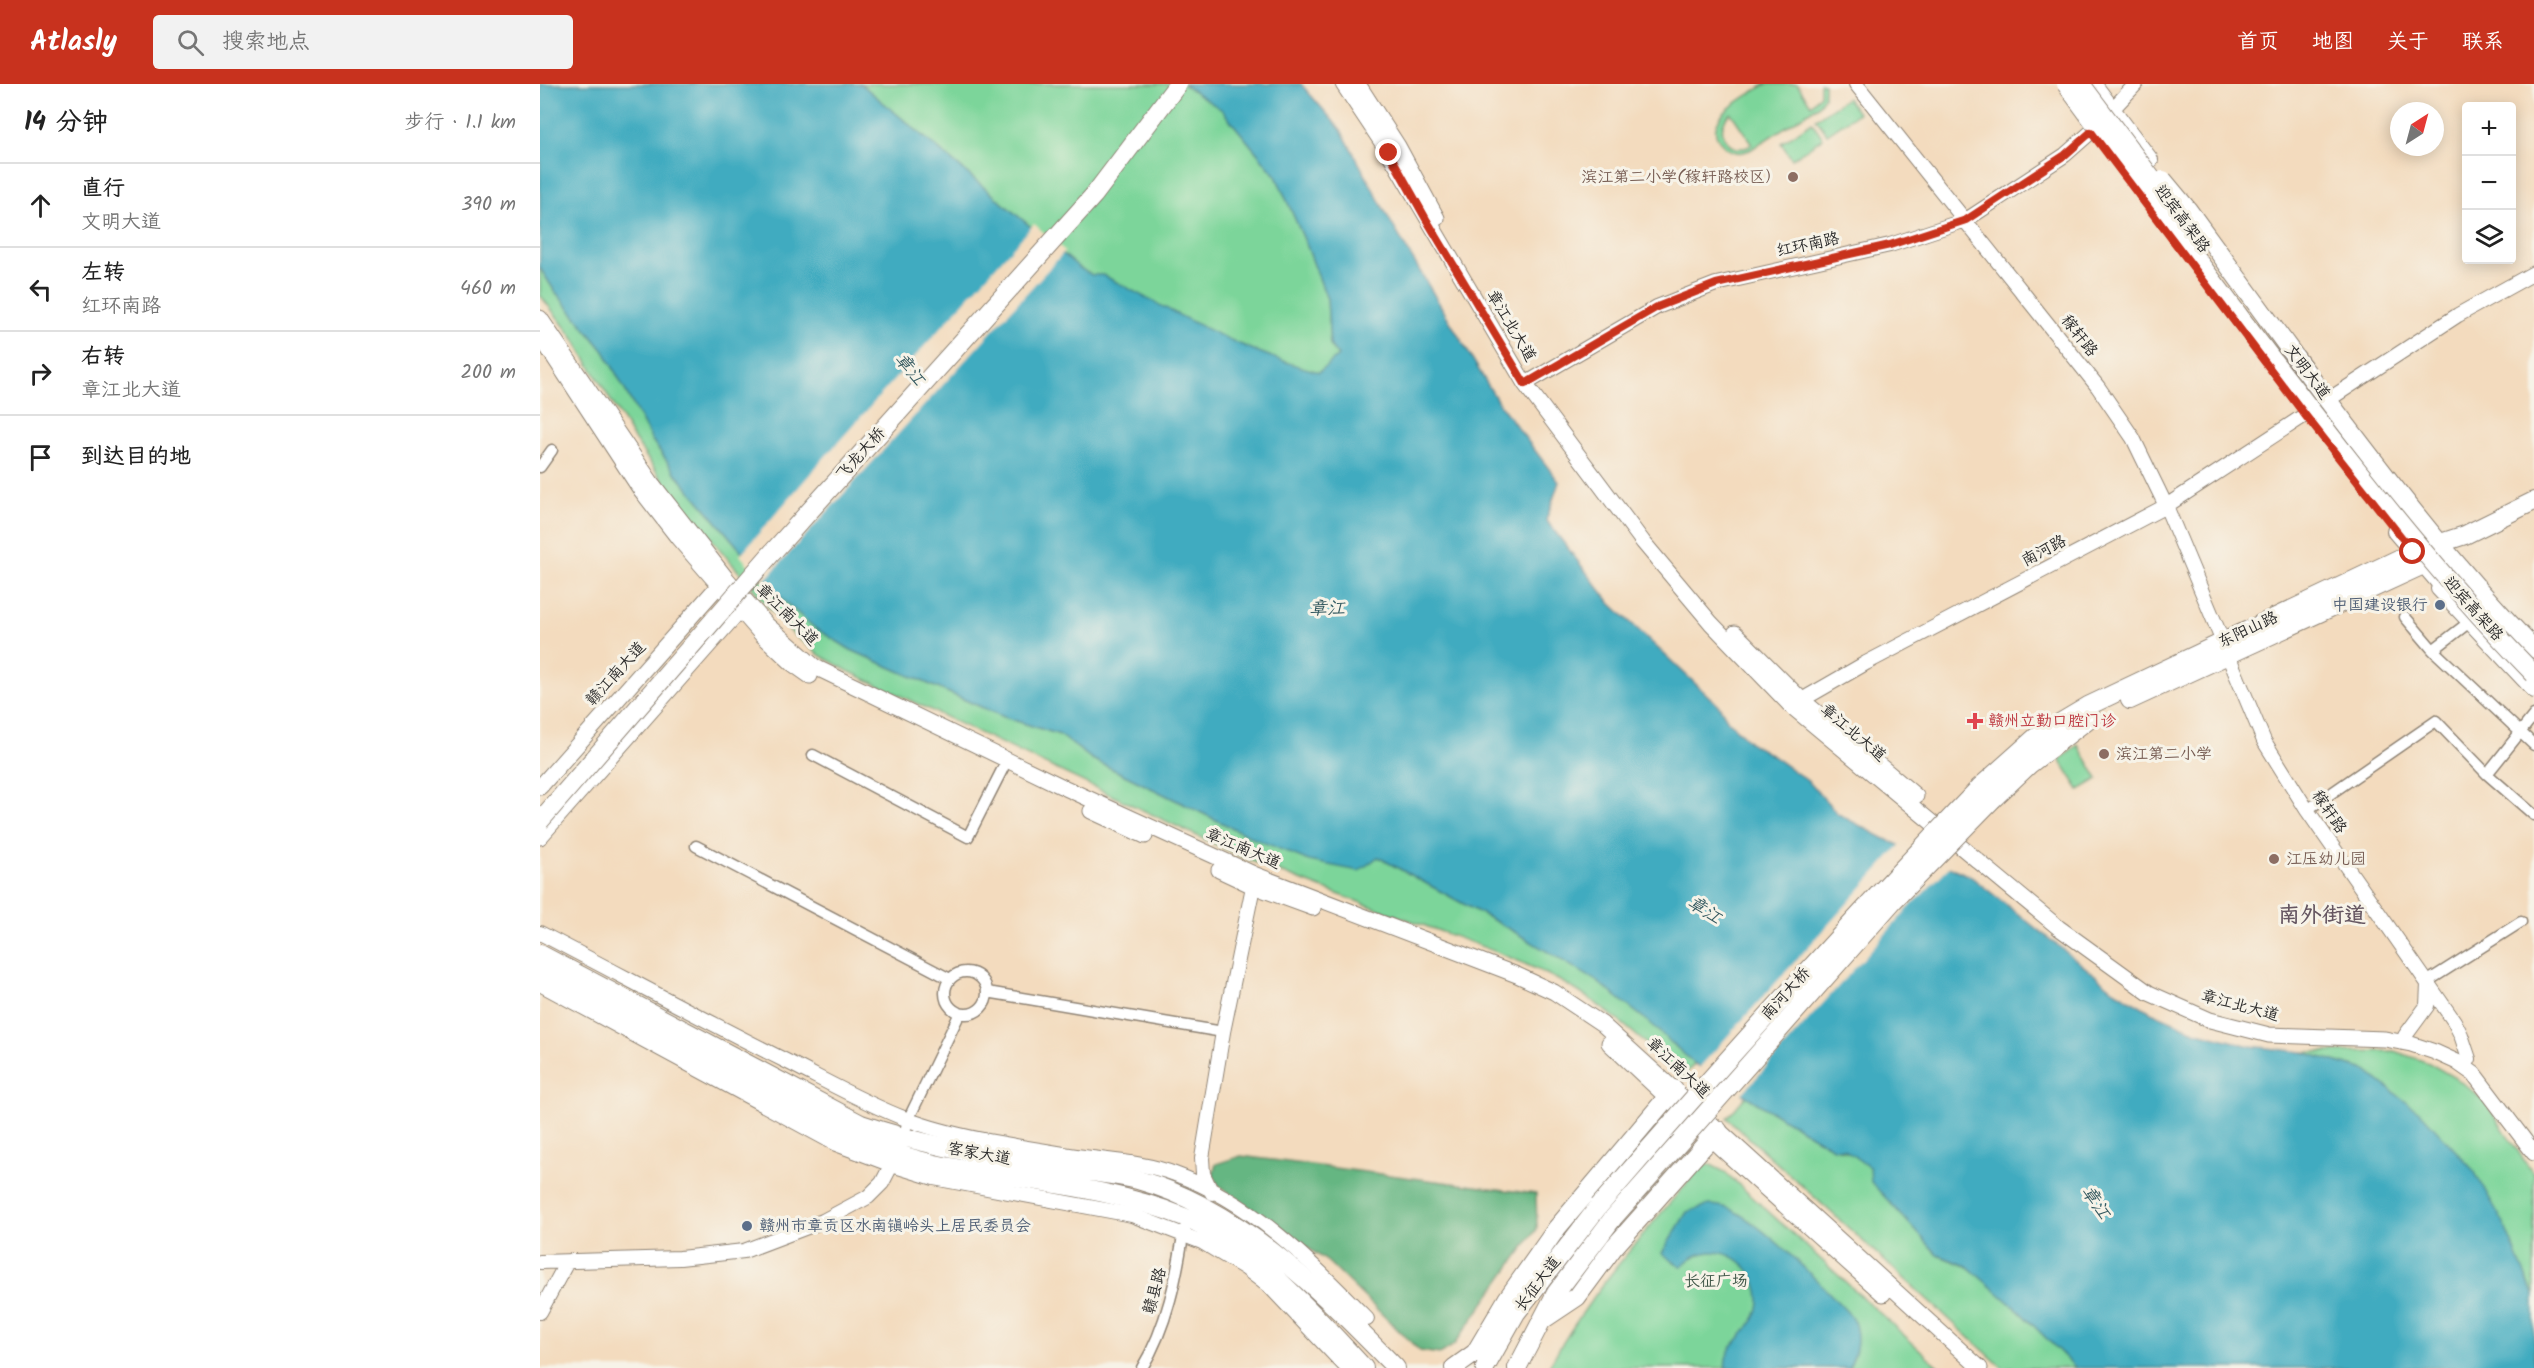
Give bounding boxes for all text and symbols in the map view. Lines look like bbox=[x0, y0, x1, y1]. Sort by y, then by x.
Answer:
search box bbox=[153, 15, 573, 69]
text: Atlasly bbox=[30, 20, 117, 65]
text: 搜索地点 bbox=[222, 25, 310, 60]
icon: search bbox=[174, 26, 207, 59]
text: 首页 bbox=[2237, 26, 2279, 59]
text: 地图 bbox=[2312, 26, 2354, 59]
text: 关于 bbox=[2387, 26, 2429, 59]
text: 联系 bbox=[2462, 26, 2504, 59]
text: 14 分钟 bbox=[24, 102, 108, 144]
north arrow bbox=[2390, 102, 2444, 156]
map controls bbox=[2462, 102, 2516, 264]
button: + bbox=[2462, 102, 2516, 156]
text: 步行 · 1.1 km bbox=[405, 107, 516, 139]
route end bbox=[1375, 139, 1401, 165]
button: − bbox=[2462, 156, 2516, 210]
place label: 滨江第二小学(稼轩路校区） bbox=[1581, 165, 1781, 190]
marker: 滨江第二小学(稼轩路校区） bbox=[1786, 170, 1800, 184]
text: 直行 bbox=[81, 172, 125, 207]
street label: 迎宾高架路 bbox=[2148, 180, 2216, 258]
icon: ahead bbox=[24, 189, 57, 222]
text: 390 m bbox=[461, 189, 516, 221]
text: 文明大道 bbox=[81, 207, 161, 239]
button: layers bbox=[2462, 210, 2516, 264]
street label: 红环南路 bbox=[1774, 226, 1842, 264]
text: 左转 bbox=[81, 256, 125, 291]
icon: left bbox=[24, 273, 57, 306]
text: 460 m bbox=[460, 273, 516, 305]
street label: 章江北大道 bbox=[1480, 285, 1542, 367]
text: 红环南路 bbox=[81, 291, 161, 323]
street label: 稼轩路 bbox=[2054, 309, 2104, 363]
street label: 文明大道 bbox=[2278, 339, 2336, 405]
text: 右转 bbox=[81, 340, 125, 375]
water label: 章江 bbox=[886, 347, 932, 394]
icon: right bbox=[24, 357, 57, 390]
text: 200 m bbox=[460, 357, 516, 389]
text: 章江北大道 bbox=[81, 375, 181, 407]
street label: 飞龙大桥 bbox=[830, 422, 892, 486]
text: 到达目的地 bbox=[81, 440, 191, 475]
icon: arrive bbox=[24, 441, 57, 474]
street label: 南河路 bbox=[2017, 529, 2071, 573]
route start bbox=[2399, 538, 2425, 564]
street label: 迎宾高架路 bbox=[2437, 571, 2509, 647]
street label: 章江南大道 bbox=[750, 578, 824, 652]
place label: 中国建设银行 bbox=[2332, 593, 2428, 618]
water label: 章江 bbox=[1309, 595, 1346, 624]
marker: 中国建设银行 bbox=[2433, 598, 2447, 612]
street label: 东阳山路 bbox=[2214, 605, 2282, 655]
street label: 赣江南大道 bbox=[580, 636, 652, 712]
street label: 章江北大道 bbox=[1814, 698, 1892, 768]
place label: 赣州立勤口腔门诊 bbox=[1988, 709, 2117, 734]
marker: 赣州立勤口腔门诊 bbox=[1966, 712, 1984, 730]
place label: 滨江第二小学 bbox=[2116, 742, 2212, 767]
marker: 滨江第二小学 bbox=[2097, 747, 2111, 761]
street label: 稼轩路 bbox=[2305, 785, 2353, 839]
street label: 章江南大道 bbox=[1201, 822, 1285, 876]
place label: 江压幼儿园 bbox=[2286, 847, 2366, 872]
marker: 江压幼儿园 bbox=[2267, 852, 2281, 866]
water label: 章江 bbox=[1681, 889, 1728, 934]
district label: 南外街道 bbox=[2278, 899, 2366, 934]
street label: 南河大桥 bbox=[1755, 962, 1817, 1026]
street label: 章江北大道 bbox=[2198, 984, 2282, 1028]
street label: 章江南大道 bbox=[1640, 1032, 1716, 1104]
street label: 客家大道 bbox=[945, 1136, 1013, 1172]
water label: 章江 bbox=[2073, 1180, 2118, 1227]
place label: 赣州市章贡区水南镇岭头上居民委员会 bbox=[759, 1214, 1031, 1239]
marker: 赣州市章贡区水南镇岭头上居民委员会 bbox=[740, 1219, 754, 1233]
street label: 长征大道 bbox=[1509, 1251, 1567, 1317]
street label: 赣县路 bbox=[1137, 1265, 1173, 1317]
park label: 长征广场 bbox=[1684, 1269, 1748, 1294]

